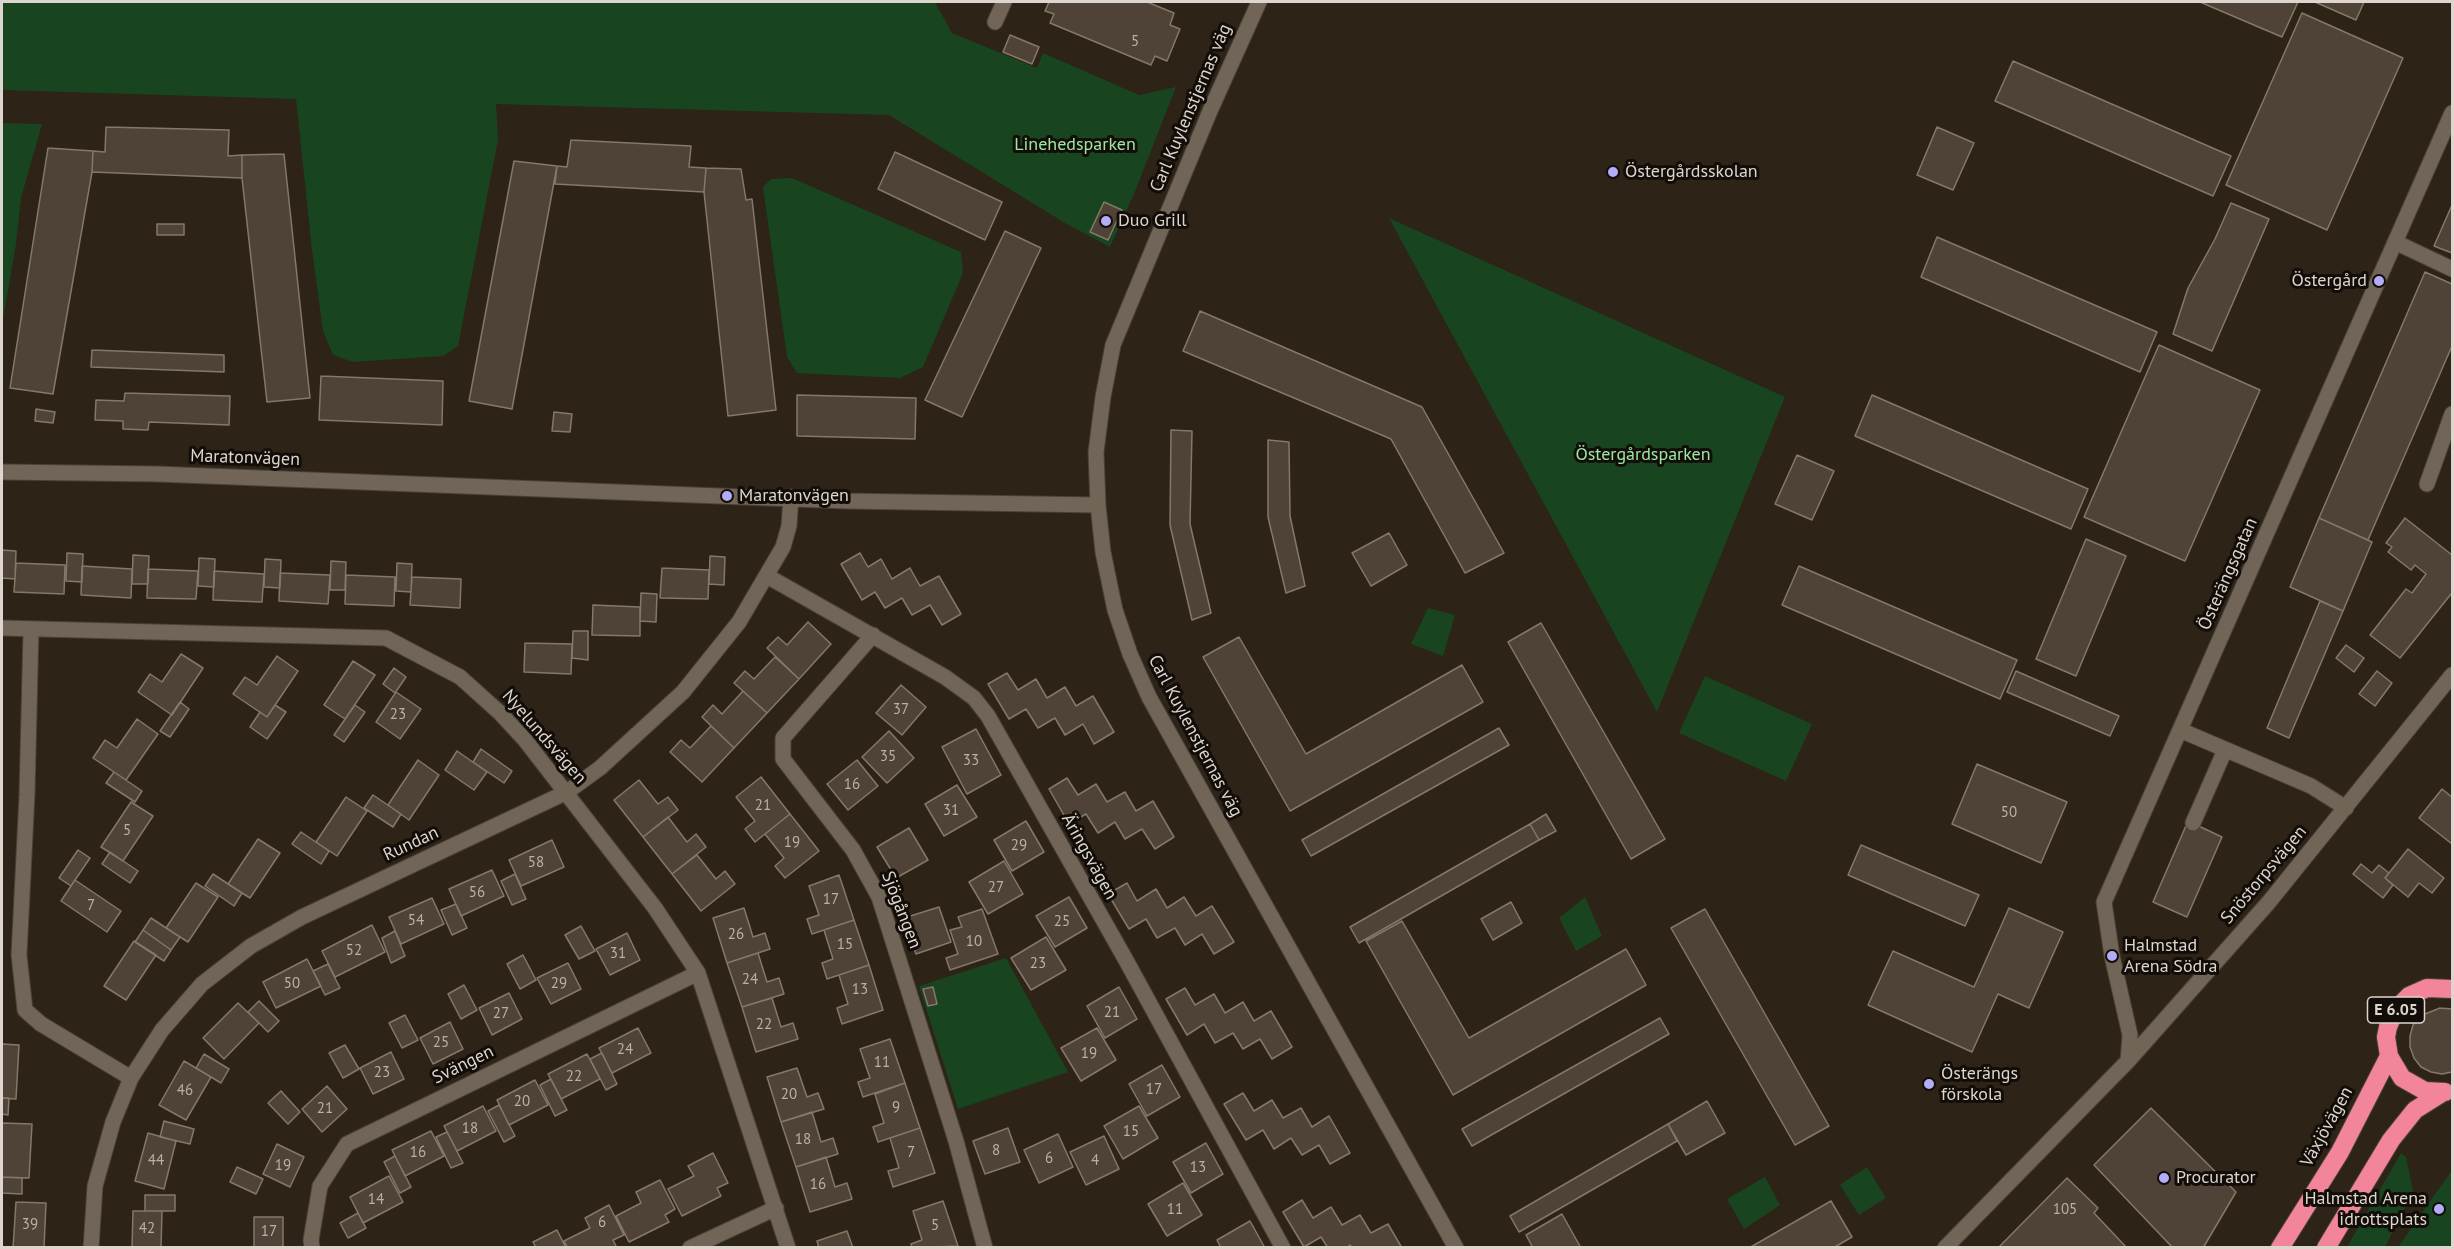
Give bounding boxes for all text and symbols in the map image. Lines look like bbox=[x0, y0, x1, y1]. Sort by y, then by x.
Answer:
street label: Carl Kuylenstjernas väg bbox=[1146, 21, 1236, 195]
house number: 5 bbox=[1131, 33, 1139, 51]
park label: Linehedsparken bbox=[1014, 134, 1136, 156]
place label: Östergårdsskolan bbox=[1625, 161, 1758, 183]
marker: Östergårdsskolan bbox=[1606, 165, 1620, 179]
place label: Duo Grill bbox=[1118, 210, 1186, 232]
marker: Duo Grill bbox=[1099, 214, 1113, 228]
place label: Östergård bbox=[2292, 270, 2367, 292]
marker: Östergård bbox=[2372, 274, 2386, 288]
park label: Östergårdsparken bbox=[1575, 444, 1711, 466]
street label: Maratonvägen bbox=[190, 445, 300, 471]
place label: Maratonvägen bbox=[739, 485, 849, 507]
marker: Maratonvägen bbox=[720, 489, 734, 503]
street label: Österängsgatan bbox=[2194, 515, 2262, 633]
street label: Carl Kuylenstjernas väg bbox=[1143, 651, 1247, 821]
street label: Nyelundsvägen bbox=[497, 685, 591, 789]
house number: 37 bbox=[893, 701, 909, 719]
house number: 23 bbox=[390, 706, 406, 724]
house number: 35 bbox=[880, 748, 896, 766]
house number: 33 bbox=[963, 752, 979, 770]
house number: 16 bbox=[844, 776, 860, 794]
house number: 21 bbox=[755, 797, 771, 815]
house number: 31 bbox=[943, 802, 959, 820]
house number: 50 bbox=[2001, 804, 2017, 822]
street label: Äringsvägen bbox=[1057, 810, 1121, 904]
street label: Snöstorpsvägen bbox=[2217, 821, 2311, 929]
house number: 5 bbox=[123, 822, 131, 840]
street label: Rundan bbox=[380, 822, 442, 866]
house number: 19 bbox=[784, 834, 800, 852]
house number: 29 bbox=[1011, 837, 1027, 855]
house number: 58 bbox=[528, 854, 544, 872]
street label: Sjögången bbox=[876, 868, 926, 952]
house number: 27 bbox=[988, 879, 1004, 897]
house number: 56 bbox=[469, 884, 485, 902]
house number: 17 bbox=[823, 891, 839, 909]
house number: 7 bbox=[87, 897, 95, 915]
house number: 54 bbox=[408, 912, 424, 930]
house number: 25 bbox=[1054, 913, 1070, 931]
house number: 26 bbox=[728, 926, 744, 944]
house number: 10 bbox=[966, 933, 982, 951]
place label: Halmstad Arena Södra bbox=[2124, 935, 2217, 978]
house number: 15 bbox=[837, 936, 853, 954]
house number: 52 bbox=[346, 942, 362, 960]
house number: 31 bbox=[610, 945, 626, 963]
marker: Halmstad Arena Södra bbox=[2105, 949, 2119, 963]
house number: 23 bbox=[1030, 955, 1046, 973]
house number: 24 bbox=[742, 971, 758, 989]
house number: 50 bbox=[284, 975, 300, 993]
house number: 29 bbox=[551, 975, 567, 993]
house number: 13 bbox=[852, 981, 868, 999]
road number: E 6.05 bbox=[2368, 997, 2424, 1023]
house number: 21 bbox=[1104, 1004, 1120, 1022]
house number: 27 bbox=[493, 1005, 509, 1023]
house number: 22 bbox=[756, 1016, 772, 1034]
house number: 25 bbox=[433, 1034, 449, 1052]
street label: Svängen bbox=[429, 1041, 497, 1089]
house number: 24 bbox=[617, 1041, 633, 1059]
house number: 19 bbox=[1081, 1045, 1097, 1063]
house number: 11 bbox=[874, 1054, 890, 1072]
place label: Österängs förskola bbox=[1941, 1063, 2018, 1106]
house number: 23 bbox=[374, 1064, 390, 1082]
house number: 22 bbox=[566, 1068, 582, 1086]
marker: Österängs förskola bbox=[1922, 1077, 1936, 1091]
house number: 17 bbox=[1146, 1081, 1162, 1099]
house number: 46 bbox=[177, 1082, 193, 1100]
street label: Växjövägen bbox=[2296, 1083, 2358, 1171]
house number: 20 bbox=[781, 1086, 797, 1104]
house number: 20 bbox=[514, 1093, 530, 1111]
house number: 9 bbox=[892, 1099, 900, 1117]
house number: 21 bbox=[317, 1100, 333, 1118]
house number: 18 bbox=[462, 1120, 478, 1138]
house number: 15 bbox=[1123, 1123, 1139, 1141]
house number: 18 bbox=[795, 1131, 811, 1149]
house number: 8 bbox=[992, 1142, 1000, 1160]
house number: 16 bbox=[410, 1144, 426, 1162]
house number: 7 bbox=[907, 1144, 915, 1162]
house number: 6 bbox=[1045, 1150, 1053, 1168]
house number: 44 bbox=[148, 1152, 164, 1170]
house number: 4 bbox=[1091, 1152, 1099, 1170]
house number: 19 bbox=[275, 1157, 291, 1175]
house number: 13 bbox=[1190, 1159, 1206, 1177]
place label: Procurator bbox=[2176, 1167, 2256, 1189]
marker: Procurator bbox=[2157, 1171, 2171, 1185]
house number: 16 bbox=[810, 1176, 826, 1194]
place label: Halmstad Arena idrottsplats bbox=[2304, 1188, 2427, 1230]
house number: 14 bbox=[368, 1191, 384, 1209]
house number: 11 bbox=[1167, 1201, 1183, 1219]
house number: 105 bbox=[2053, 1201, 2077, 1219]
marker: Halmstad Arena idrottsplats bbox=[2432, 1202, 2446, 1216]
house number: 6 bbox=[598, 1214, 606, 1232]
house number: 39 bbox=[22, 1216, 38, 1234]
house number: 5 bbox=[931, 1217, 939, 1235]
house number: 42 bbox=[139, 1220, 155, 1238]
house number: 17 bbox=[261, 1223, 277, 1241]

